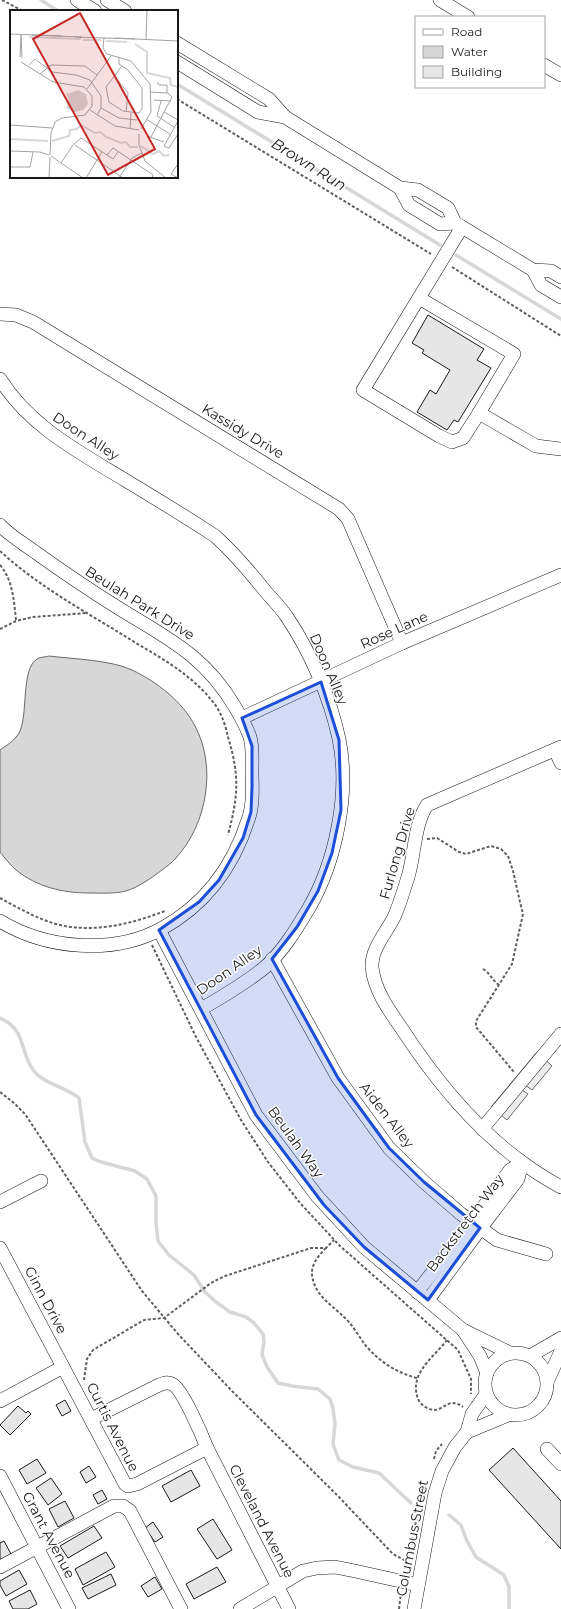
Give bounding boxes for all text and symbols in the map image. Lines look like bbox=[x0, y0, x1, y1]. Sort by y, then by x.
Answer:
inset map bbox=[10, 10, 178, 178]
legend bbox=[415, 16, 545, 88]
text: Road bbox=[451, 24, 482, 39]
text: Water bbox=[451, 44, 488, 59]
text: Building bbox=[451, 64, 502, 79]
water label: Brown Run bbox=[268, 134, 350, 194]
street label: Kassidy Drive bbox=[199, 399, 287, 463]
street label: Doon Alley bbox=[49, 408, 123, 464]
street label: Beulah Park Drive bbox=[82, 562, 198, 644]
street label: Rose Lane bbox=[357, 607, 431, 653]
street label: Doon Alley bbox=[306, 631, 352, 708]
street label: Furlong Drive bbox=[375, 805, 419, 901]
street label: Doon Alley bbox=[193, 941, 266, 999]
street label: Aiden Alley bbox=[356, 1079, 418, 1152]
street label: Beulah Way bbox=[264, 1103, 328, 1182]
street label: Backstretch Way bbox=[422, 1170, 508, 1275]
street label: Ginn Drive bbox=[21, 1263, 71, 1337]
street label: Curtis Avenue bbox=[83, 1379, 143, 1475]
street label: Cleveland Avenue bbox=[226, 1461, 298, 1581]
street label: Columbus Street bbox=[392, 1478, 432, 1598]
street label: Grant Avenue bbox=[19, 1488, 79, 1582]

